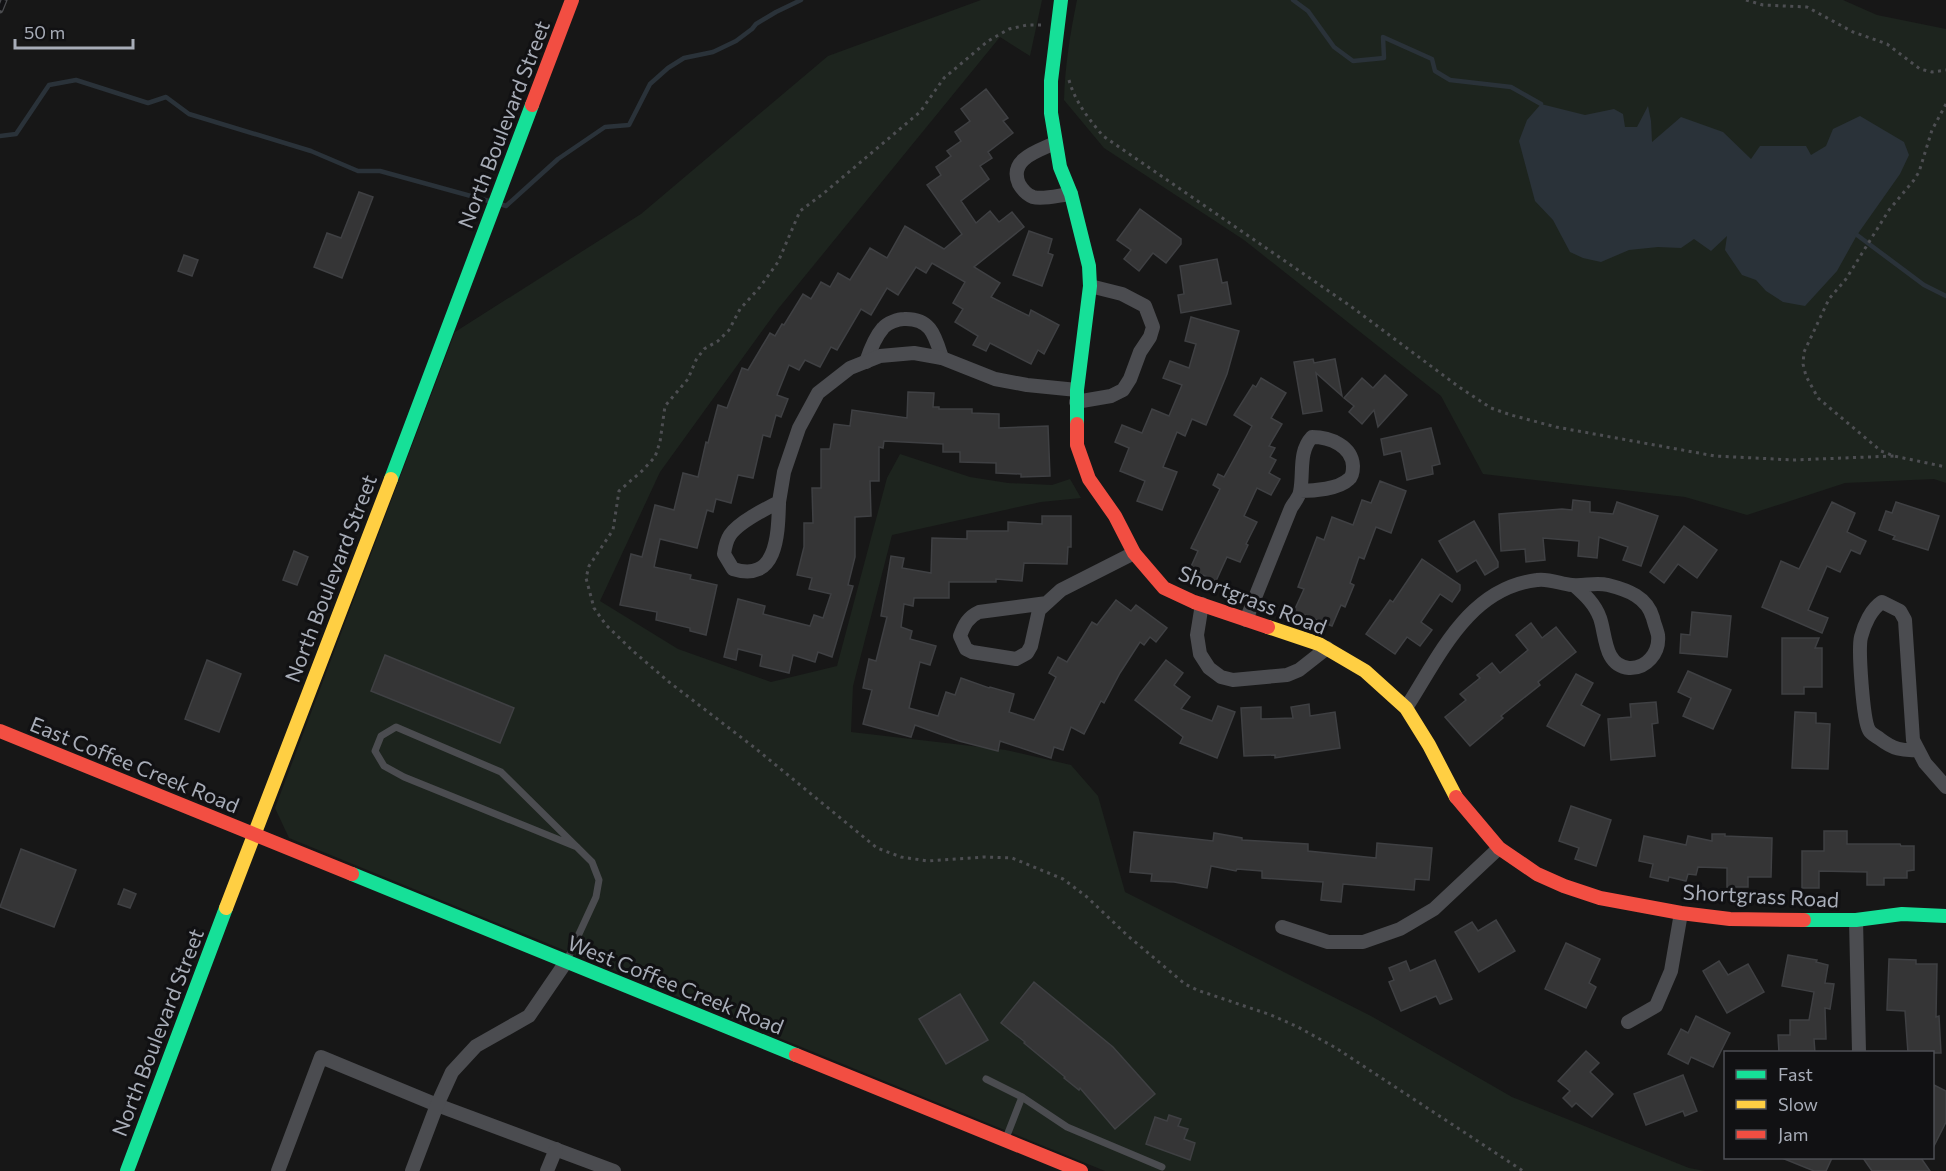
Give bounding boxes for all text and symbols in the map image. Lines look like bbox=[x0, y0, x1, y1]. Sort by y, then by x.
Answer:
scale bar bbox=[15, 12, 134, 50]
street label: North Boulevard Street bbox=[452, 17, 554, 231]
text: 50 m bbox=[24, 21, 65, 43]
street label: North Boulevard Street bbox=[279, 471, 381, 685]
street label: Shortgrass Road bbox=[1175, 559, 1331, 639]
street label: East Coffee Creek Road bbox=[27, 711, 243, 817]
street label: Shortgrass Road bbox=[1682, 878, 1840, 912]
street label: North Boulevard Street bbox=[106, 925, 208, 1139]
street label: West Coffee Creek Road bbox=[564, 929, 788, 1039]
legend bbox=[1724, 1051, 1934, 1159]
text: Fast bbox=[1778, 1063, 1813, 1085]
text: Slow bbox=[1778, 1093, 1818, 1115]
text: Jam bbox=[1778, 1123, 1808, 1145]

